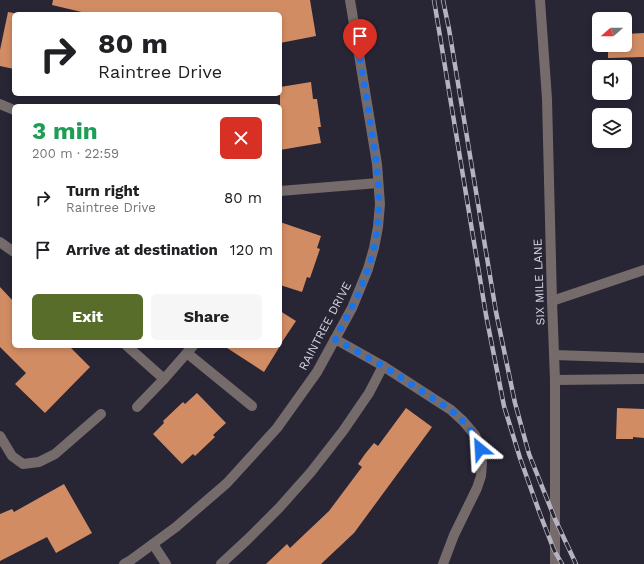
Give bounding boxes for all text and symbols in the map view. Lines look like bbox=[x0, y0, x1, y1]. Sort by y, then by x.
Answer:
north arrow bbox=[592, 12, 632, 52]
map controls bbox=[592, 12, 632, 148]
pin bbox=[343, 19, 377, 60]
icon: arrive bbox=[349, 25, 371, 47]
text: 80 m bbox=[98, 27, 168, 60]
icon: right bbox=[32, 28, 84, 80]
button: sound bbox=[592, 60, 632, 100]
text: Raintree Drive bbox=[98, 61, 222, 82]
button: layers bbox=[592, 108, 632, 148]
text: 3 min bbox=[32, 117, 98, 145]
button: close bbox=[220, 117, 262, 159]
text: 200 m · 22:59 bbox=[32, 146, 119, 161]
text: Turn right bbox=[66, 182, 139, 200]
icon: right bbox=[32, 187, 54, 209]
text: 80 m bbox=[224, 189, 262, 207]
text: Raintree Drive bbox=[66, 200, 156, 215]
street label: SIX MILE LANE bbox=[530, 238, 548, 326]
icon: arrive bbox=[32, 239, 54, 261]
text: Arrive at destination bbox=[66, 241, 218, 259]
text: 120 m bbox=[230, 241, 273, 259]
street label: RAINTREE DRIVE bbox=[296, 279, 354, 373]
button: Exit bbox=[32, 294, 143, 340]
button: Share bbox=[151, 294, 262, 340]
position arrow bbox=[459, 428, 501, 470]

